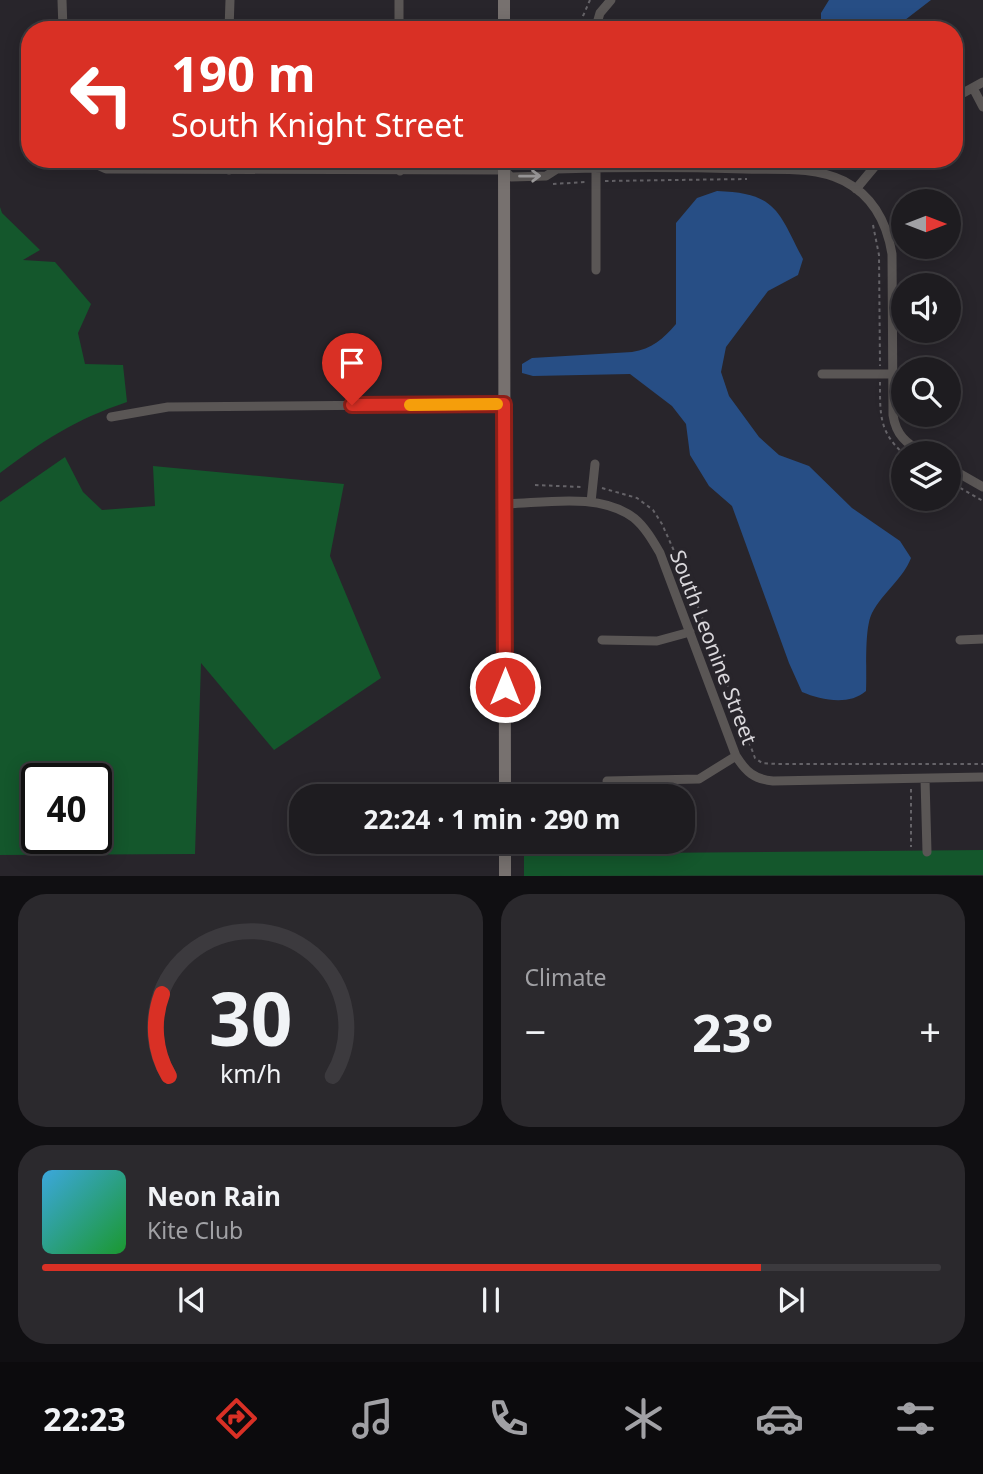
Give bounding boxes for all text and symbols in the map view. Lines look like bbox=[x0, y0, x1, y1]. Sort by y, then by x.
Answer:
text: 190 m bbox=[171, 40, 316, 106]
icon: left bbox=[56, 49, 147, 140]
text: South Knight Street bbox=[171, 103, 464, 146]
one-way arrow bbox=[519, 170, 542, 183]
north arrow bbox=[891, 189, 961, 259]
map controls bbox=[891, 189, 961, 511]
button: sound bbox=[891, 273, 961, 343]
pin bbox=[322, 333, 382, 405]
icon: arrive bbox=[333, 344, 371, 382]
button: search bbox=[891, 357, 961, 427]
button: layers bbox=[891, 441, 961, 511]
street label: South Leonine Street bbox=[664, 546, 764, 749]
position arrow bbox=[468, 650, 542, 724]
speed limit sign: 40 bbox=[21, 763, 112, 854]
text: 22:24 · 1 min · 290 m bbox=[364, 801, 620, 837]
text: Climate bbox=[525, 961, 607, 993]
text: 30 bbox=[209, 969, 292, 1068]
text: 23° bbox=[692, 996, 774, 1067]
text: − bbox=[525, 1005, 546, 1057]
text: + bbox=[919, 1005, 941, 1057]
text: km/h bbox=[219, 1056, 281, 1090]
text: Neon Rain bbox=[147, 1178, 281, 1214]
text: Kite Club bbox=[147, 1214, 243, 1246]
icon: previous bbox=[173, 1281, 211, 1319]
icon: pause bbox=[472, 1281, 510, 1319]
icon: next bbox=[772, 1281, 810, 1319]
icon: directions bbox=[212, 1394, 261, 1443]
icon: music bbox=[348, 1394, 397, 1443]
icon: phone bbox=[484, 1394, 533, 1443]
icon: climate bbox=[619, 1394, 668, 1443]
icon: car bbox=[755, 1394, 804, 1443]
icon: filters bbox=[891, 1394, 940, 1443]
text: 22:23 bbox=[43, 1397, 126, 1440]

